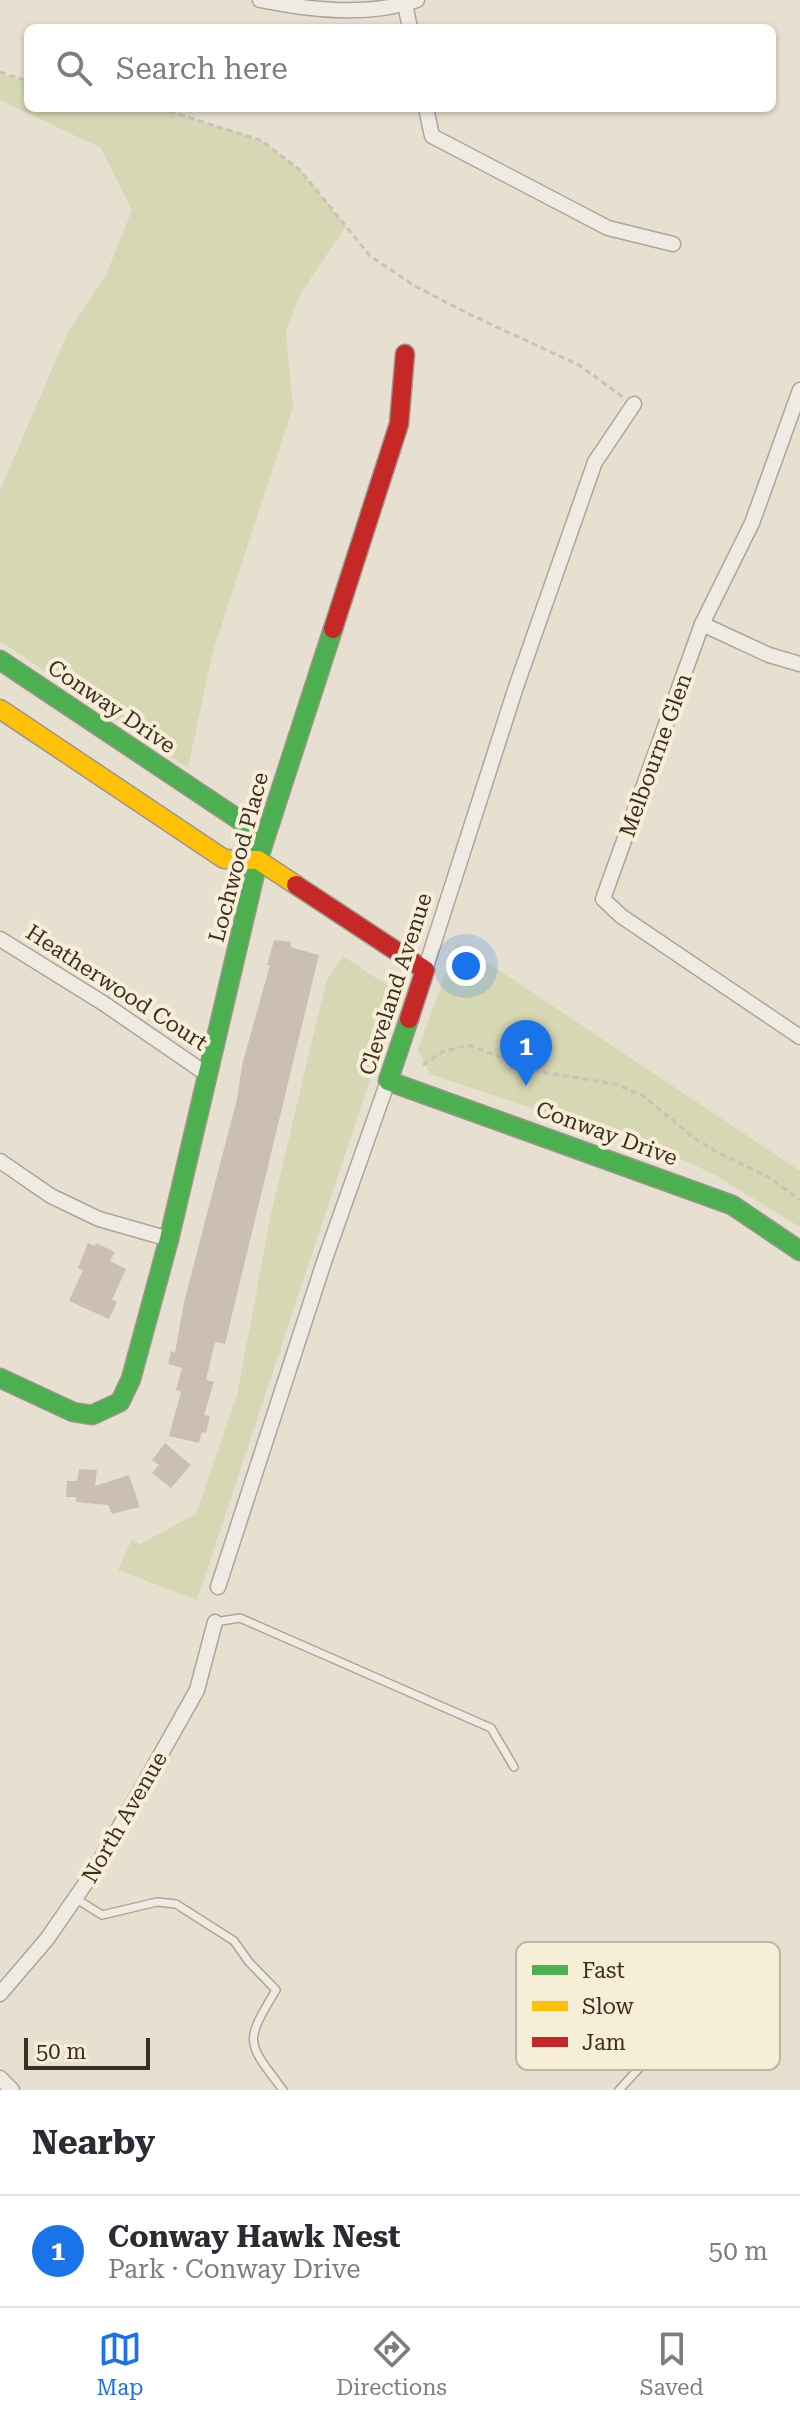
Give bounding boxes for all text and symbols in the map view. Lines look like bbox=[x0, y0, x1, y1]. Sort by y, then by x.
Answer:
search box bbox=[24, 24, 776, 112]
icon: search bbox=[52, 46, 96, 90]
text: Search here bbox=[116, 51, 288, 86]
street label: Conway Drive bbox=[43, 654, 180, 758]
street label: Melbourne Glen bbox=[614, 670, 697, 840]
street label: Lochwood Place bbox=[204, 769, 273, 945]
street label: Cleveland Avenue bbox=[354, 890, 437, 1078]
street label: Heatherwood Court bbox=[21, 920, 212, 1055]
your location bbox=[446, 946, 486, 986]
pin: 1 bbox=[500, 1020, 552, 1086]
street label: Conway Drive bbox=[533, 1096, 681, 1171]
street label: North Avenue bbox=[77, 1747, 172, 1887]
legend bbox=[516, 1942, 780, 2070]
text: Fast bbox=[582, 1958, 625, 1983]
text: Slow bbox=[582, 1994, 635, 2019]
text: Jam bbox=[582, 2030, 626, 2055]
scale bar bbox=[24, 2034, 150, 2070]
text: 50 m bbox=[36, 2039, 86, 2064]
text: Nearby bbox=[32, 2122, 155, 2162]
text: Conway Hawk Nest bbox=[108, 2219, 400, 2254]
text: 1 bbox=[51, 2236, 65, 2266]
text: 50 m bbox=[709, 2236, 768, 2266]
text: Park · Conway Drive bbox=[108, 2254, 361, 2284]
tab: Map bbox=[96, 2327, 143, 2400]
tab: Directions bbox=[336, 2327, 447, 2400]
tab: Saved bbox=[640, 2327, 704, 2400]

